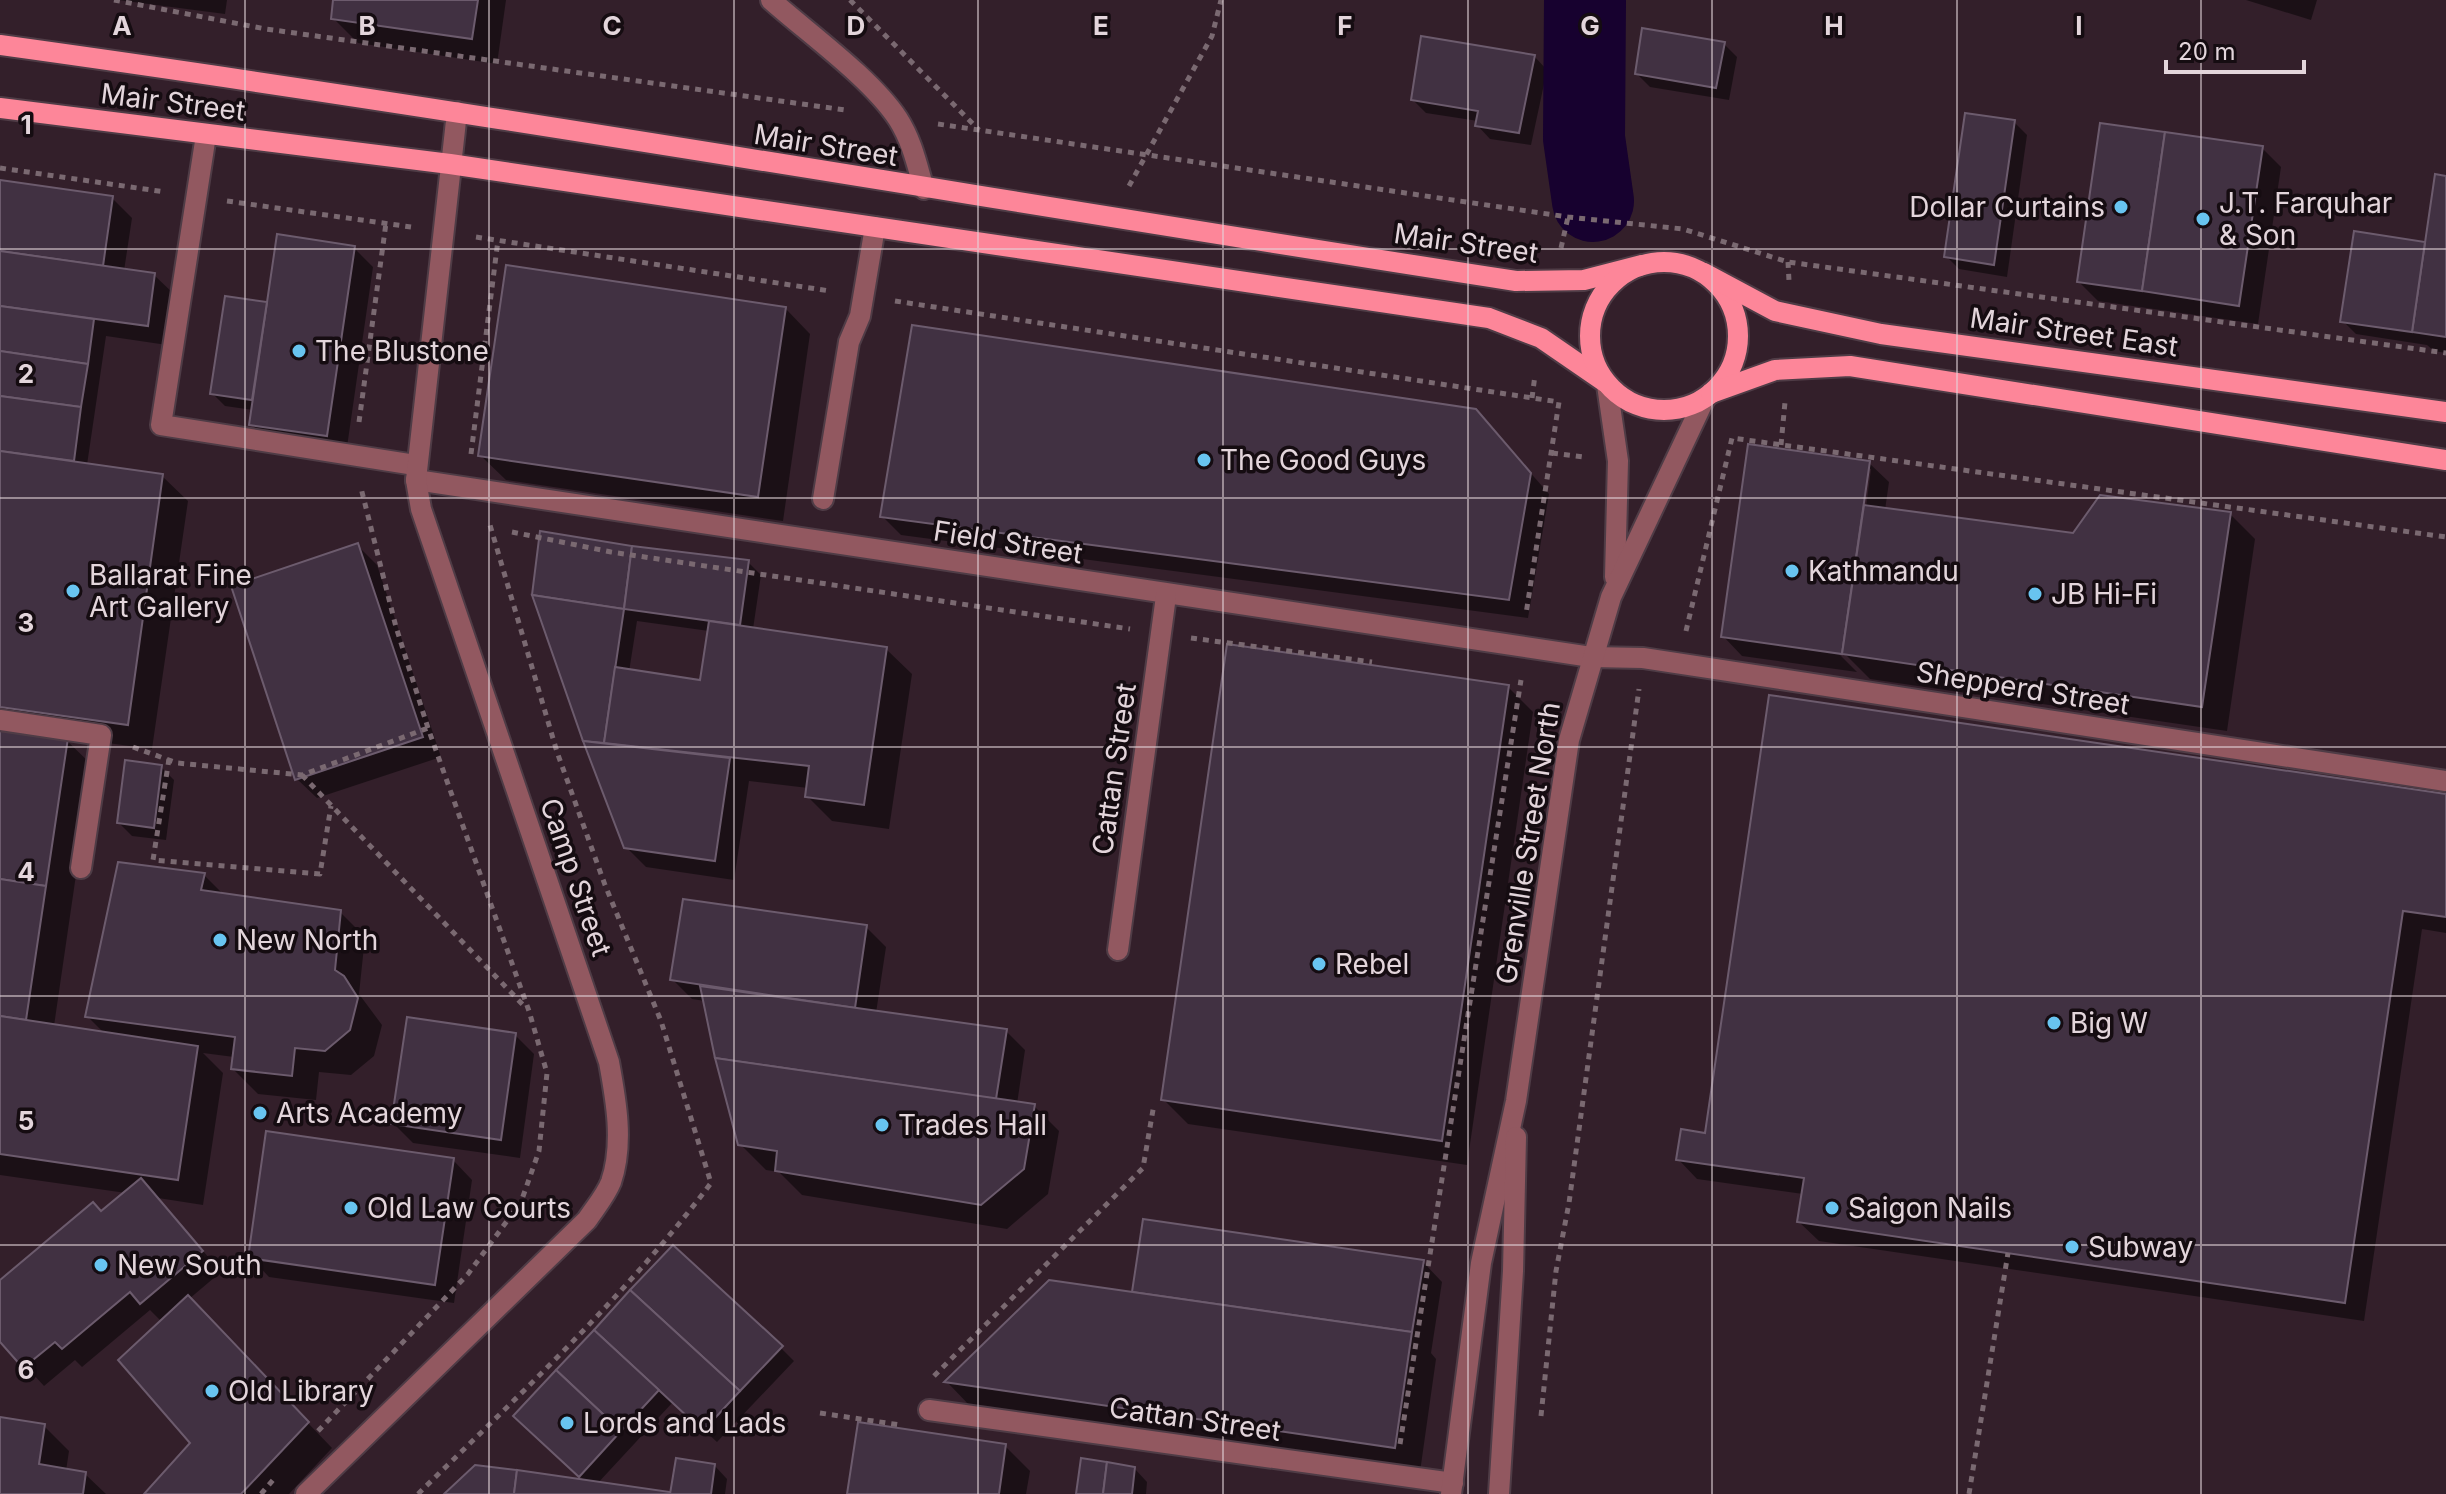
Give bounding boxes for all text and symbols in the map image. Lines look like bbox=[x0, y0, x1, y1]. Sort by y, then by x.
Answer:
text: A bbox=[112, 10, 132, 41]
text: B bbox=[358, 10, 376, 41]
text: C bbox=[602, 10, 622, 41]
text: D bbox=[847, 10, 865, 41]
text: E bbox=[1093, 10, 1109, 41]
text: F bbox=[1337, 10, 1353, 41]
text: G bbox=[1580, 10, 1600, 41]
text: H bbox=[1824, 10, 1844, 41]
text: I bbox=[2075, 10, 2083, 41]
scale bar bbox=[2166, 24, 2304, 74]
text: 20 m bbox=[2178, 37, 2236, 66]
street label: Mair Street bbox=[99, 76, 247, 128]
text: 1 bbox=[20, 109, 32, 140]
street label: Mair Street bbox=[752, 117, 900, 173]
place label: J.T. Farquhar & Son bbox=[2219, 186, 2392, 252]
place label: Dollar Curtains bbox=[1909, 190, 2105, 224]
marker: Dollar Curtains bbox=[2112, 198, 2130, 216]
marker: J.T. Farquhar & Son bbox=[2194, 210, 2212, 228]
street label: Mair Street bbox=[1392, 216, 1540, 270]
street label: Mair Street East bbox=[1968, 301, 2180, 363]
place label: The Blustone bbox=[315, 334, 489, 368]
marker: The Blustone bbox=[290, 342, 308, 360]
text: 2 bbox=[18, 358, 34, 389]
place label: The Good Guys bbox=[1220, 443, 1426, 477]
marker: The Good Guys bbox=[1195, 451, 1213, 469]
street label: Field Street bbox=[931, 513, 1085, 571]
place label: Kathmandu bbox=[1808, 554, 1959, 588]
place label: Ballarat Fine Art Gallery bbox=[89, 558, 252, 624]
marker: Kathmandu bbox=[1783, 562, 1801, 580]
place label: JB Hi-Fi bbox=[2051, 577, 2157, 611]
marker: Ballarat Fine Art Gallery bbox=[64, 582, 82, 600]
marker: JB Hi-Fi bbox=[2026, 585, 2044, 603]
text: 3 bbox=[18, 607, 34, 638]
street label: Shepperd Street bbox=[1914, 654, 2132, 722]
street label: Cattan Street bbox=[1085, 681, 1143, 857]
street label: Grenville Street North bbox=[1489, 700, 1567, 986]
street label: Camp Street bbox=[533, 794, 619, 960]
text: 4 bbox=[17, 856, 35, 887]
place label: New North bbox=[236, 923, 378, 957]
marker: New North bbox=[211, 931, 229, 949]
place label: Rebel bbox=[1335, 947, 1409, 981]
marker: Rebel bbox=[1310, 955, 1328, 973]
place label: Big W bbox=[2070, 1006, 2148, 1040]
marker: Big W bbox=[2045, 1014, 2063, 1032]
place label: Arts Academy bbox=[276, 1096, 462, 1130]
marker: Arts Academy bbox=[251, 1104, 269, 1122]
text: 5 bbox=[18, 1105, 34, 1136]
place label: Trades Hall bbox=[898, 1108, 1047, 1142]
marker: Trades Hall bbox=[873, 1116, 891, 1134]
place label: Old Law Courts bbox=[367, 1191, 571, 1225]
place label: Saigon Nails bbox=[1848, 1191, 2012, 1225]
marker: Old Law Courts bbox=[342, 1199, 360, 1217]
marker: Saigon Nails bbox=[1823, 1199, 1841, 1217]
place label: Subway bbox=[2088, 1230, 2193, 1264]
marker: Subway bbox=[2063, 1238, 2081, 1256]
place label: New South bbox=[117, 1248, 262, 1282]
marker: New South bbox=[92, 1256, 110, 1274]
text: 6 bbox=[18, 1354, 34, 1385]
place label: Old Library bbox=[228, 1374, 374, 1408]
marker: Old Library bbox=[203, 1382, 221, 1400]
street label: Cattan Street bbox=[1107, 1390, 1283, 1448]
place label: Lords and Lads bbox=[583, 1406, 786, 1440]
marker: Lords and Lads bbox=[558, 1414, 576, 1432]

